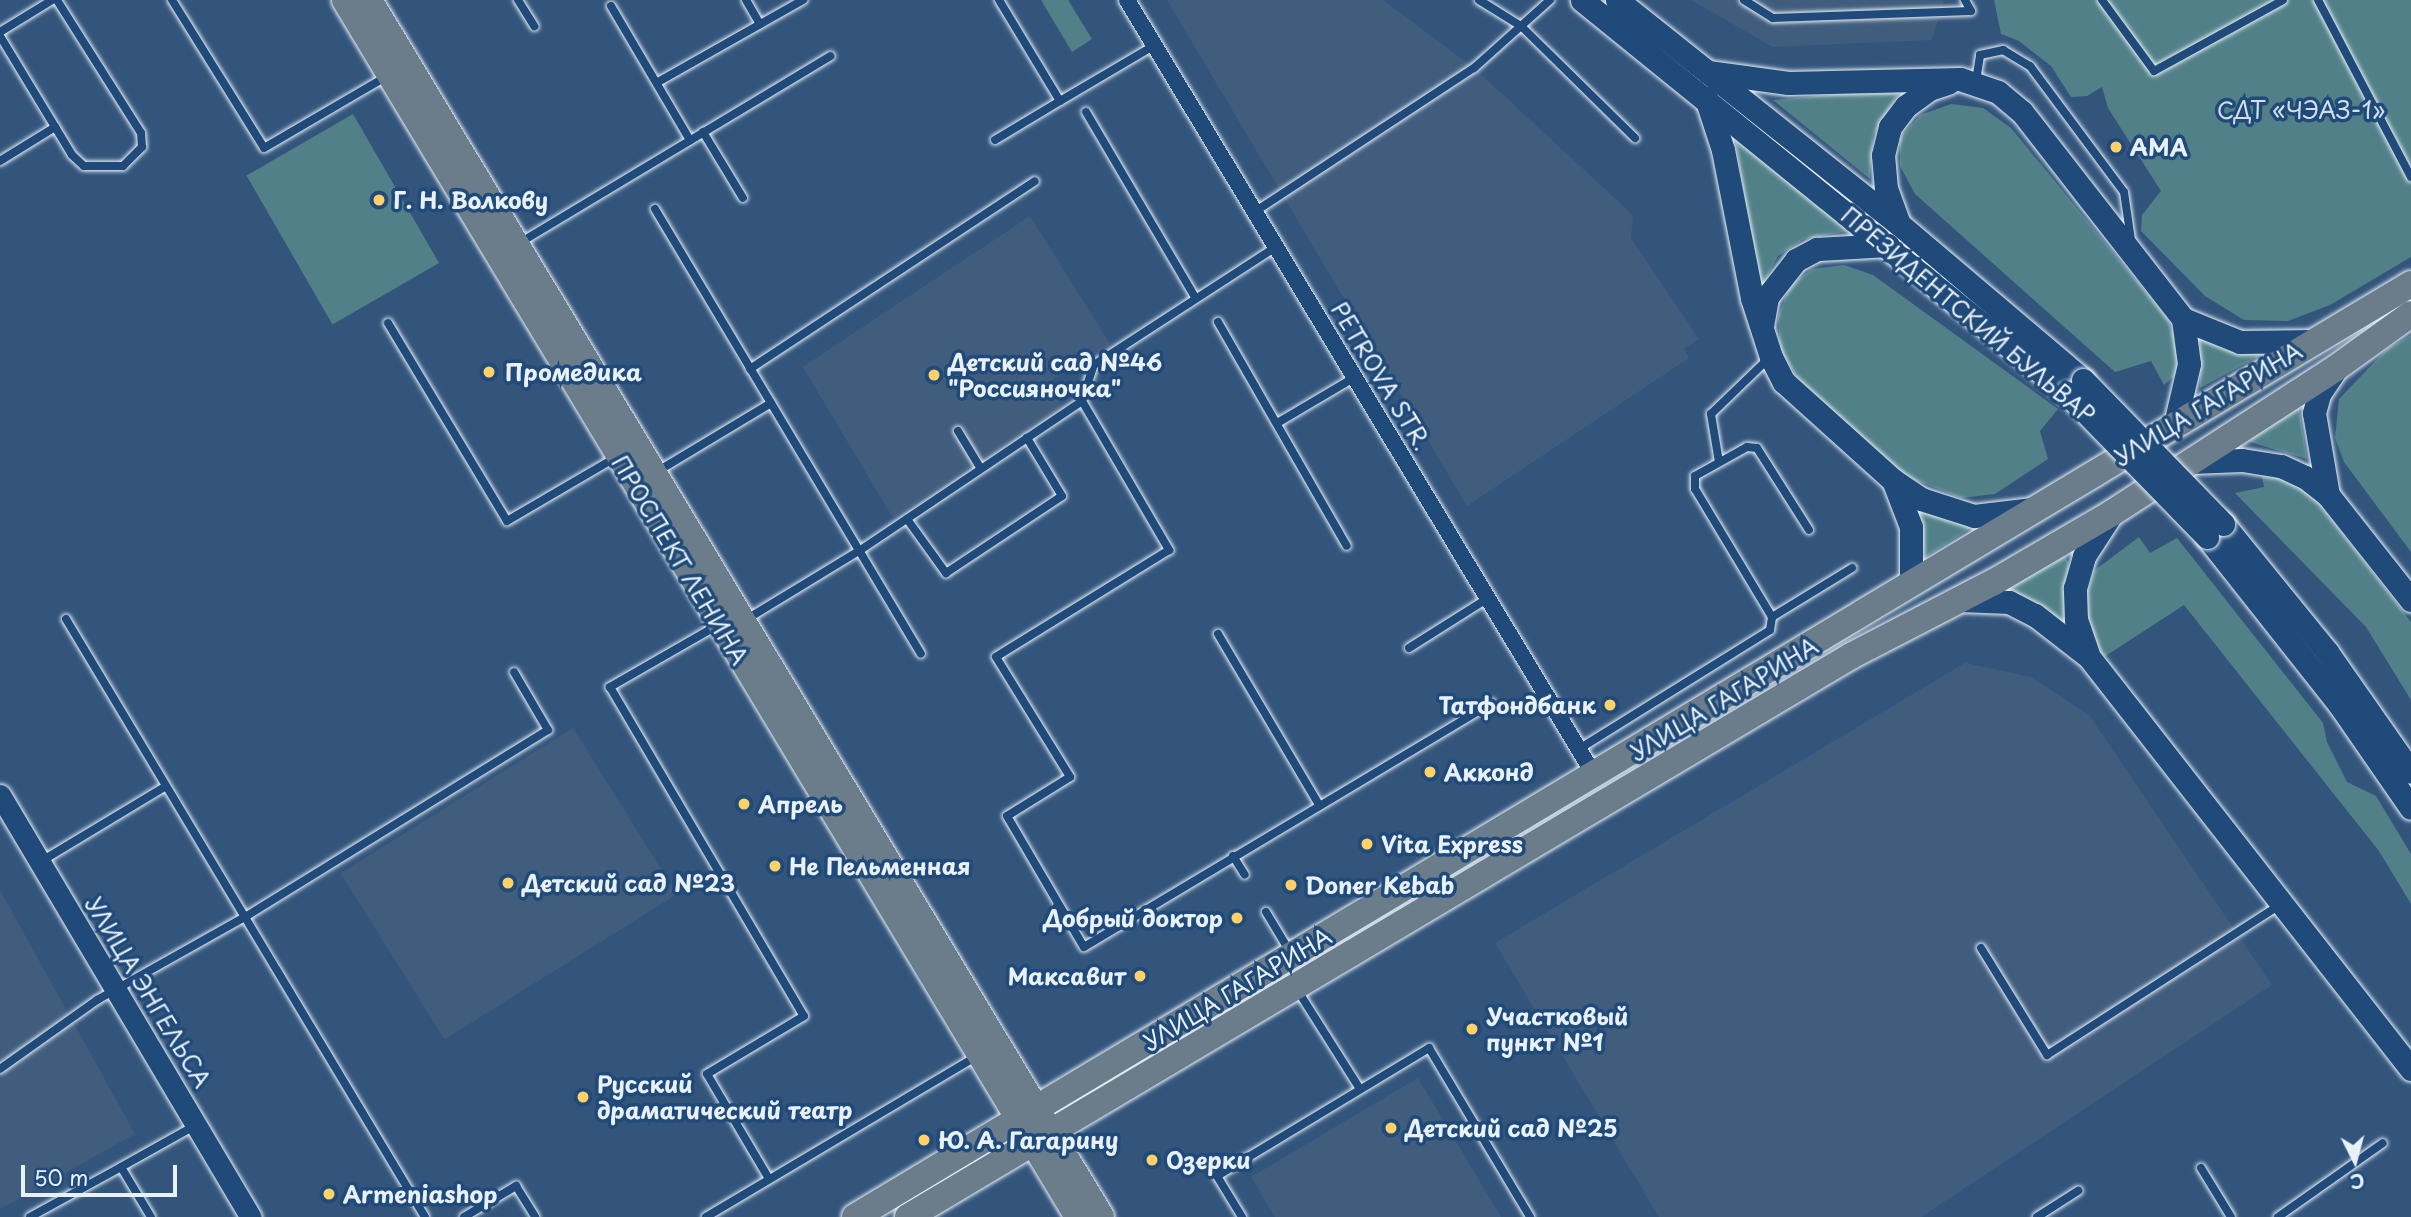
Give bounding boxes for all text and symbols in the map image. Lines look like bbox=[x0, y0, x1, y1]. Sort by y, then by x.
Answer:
park label: СДТ «ЧЭАЗ-1» bbox=[2216, 96, 2386, 124]
place label: АМА bbox=[2130, 133, 2188, 161]
marker: АМА bbox=[2108, 139, 2124, 155]
place label: Г. Н. Волкову bbox=[393, 186, 549, 214]
marker: Г. Н. Волкову bbox=[371, 192, 387, 208]
street label: ПРЕЗИДЕНТСКИЙ БУЛЬВАР bbox=[1835, 200, 2101, 430]
street label: PETROVA STR. bbox=[1325, 296, 1437, 456]
street label: УЛИЦА ГАГАРИНА bbox=[2108, 336, 2308, 472]
place label: Детский сад №46 "Россияночка" bbox=[948, 348, 1163, 402]
place label: Промедика bbox=[505, 358, 642, 386]
marker: Промедика bbox=[479, 362, 499, 382]
marker: Детский сад №46 "Россияночка" bbox=[926, 367, 942, 383]
street label: ПРОСПЕКТ ЛЕНИНА bbox=[606, 450, 754, 670]
street label: УЛИЦА ГАГАРИНА bbox=[1624, 631, 1824, 767]
place label: Татфондбанк bbox=[1439, 691, 1596, 719]
marker: Татфондбанк bbox=[1602, 697, 1618, 713]
place label: Акконд bbox=[1444, 758, 1534, 786]
marker: Акконд bbox=[1422, 764, 1438, 780]
place label: Апрель bbox=[758, 790, 843, 818]
marker: Апрель bbox=[736, 796, 752, 812]
place label: Vita Express bbox=[1381, 830, 1524, 858]
marker: Vita Express bbox=[1359, 836, 1375, 852]
place label: Не Пельменная bbox=[789, 852, 971, 880]
marker: Не Пельменная bbox=[767, 858, 783, 874]
place label: Детский сад №23 bbox=[522, 869, 736, 897]
place label: Doner Kebab bbox=[1305, 871, 1456, 899]
marker: Детский сад №23 bbox=[500, 875, 516, 891]
marker: Doner Kebab bbox=[1283, 877, 1299, 893]
street label: УЛИЦА ЭНГЕЛЬСА bbox=[79, 890, 217, 1094]
place label: Добрый доктор bbox=[1042, 904, 1223, 932]
marker: Добрый доктор bbox=[1229, 910, 1245, 926]
street label: УЛИЦА ГАГАРИНА bbox=[1137, 921, 1337, 1057]
place label: Максавит bbox=[1008, 962, 1126, 990]
marker: Максавит bbox=[1132, 968, 1148, 984]
place label: Участковый пункт №1 bbox=[1486, 1002, 1628, 1056]
marker: Участковый пункт №1 bbox=[1464, 1021, 1480, 1037]
place label: Русский драматический театр bbox=[597, 1070, 853, 1124]
marker: Русский драматический театр bbox=[575, 1089, 591, 1105]
place label: Детский сад №25 bbox=[1405, 1114, 1619, 1142]
marker: Детский сад №25 bbox=[1383, 1120, 1399, 1136]
place label: Ю. А. Гагарину bbox=[938, 1126, 1119, 1154]
north arrow bbox=[2320, 1126, 2390, 1196]
marker: Ю. А. Гагарину bbox=[916, 1132, 932, 1148]
place label: Озерки bbox=[1166, 1146, 1251, 1174]
scale bar bbox=[24, 1150, 180, 1194]
marker: Озерки bbox=[1144, 1152, 1160, 1168]
text: 50 m bbox=[34, 1161, 88, 1193]
text: С bbox=[2349, 1167, 2366, 1197]
place label: Armeniashop bbox=[343, 1180, 497, 1208]
marker: Armeniashop bbox=[321, 1186, 337, 1202]

